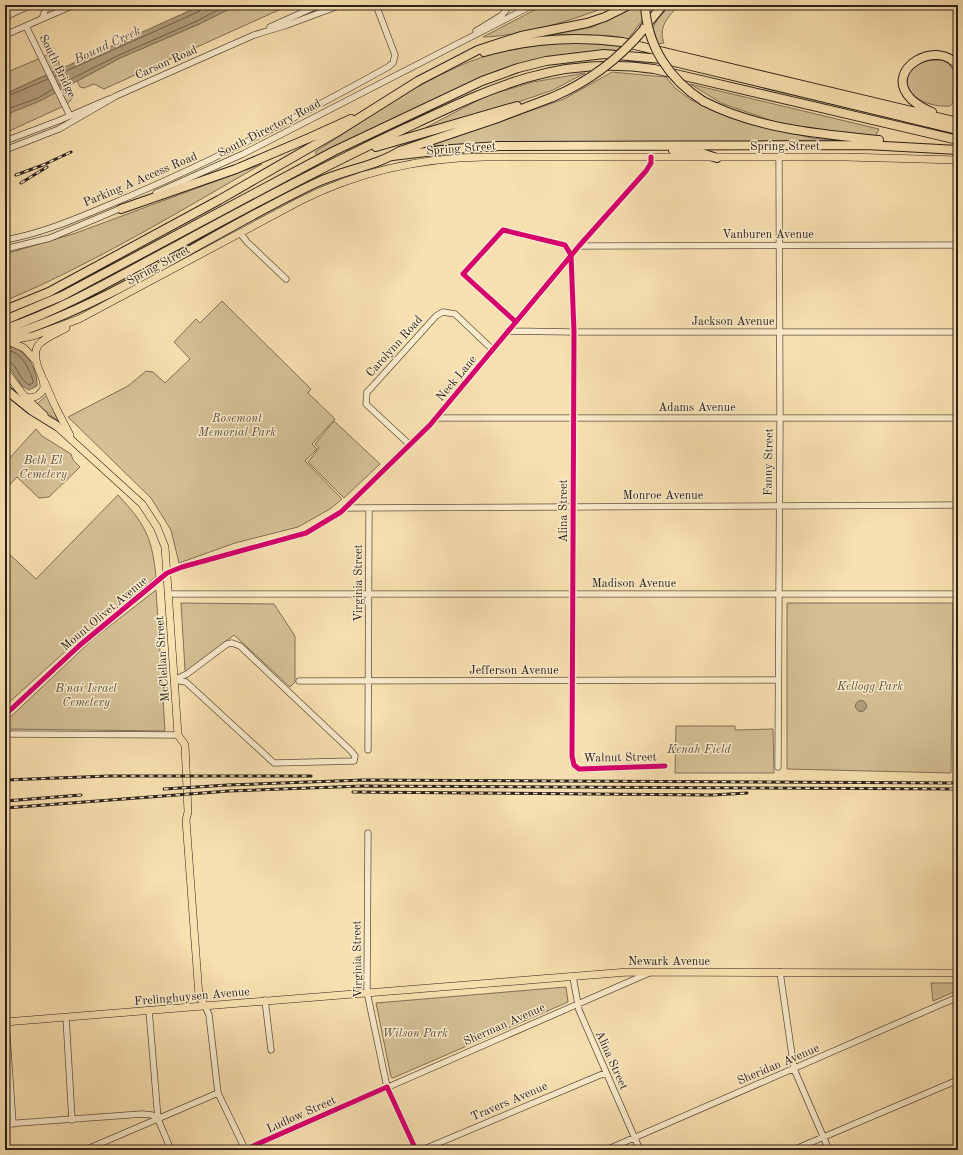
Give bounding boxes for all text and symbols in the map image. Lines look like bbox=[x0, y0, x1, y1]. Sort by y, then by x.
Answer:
water label: Bound Creek bbox=[71, 24, 143, 67]
street label: South Bridge bbox=[37, 33, 78, 100]
street label: Carson Road bbox=[134, 44, 199, 82]
street label: South Directory Road bbox=[216, 98, 323, 160]
street label: Spring Street bbox=[426, 141, 496, 157]
street label: Spring Street bbox=[750, 141, 820, 153]
street label: Parking A Access Road bbox=[82, 150, 199, 209]
street label: Vanburen Avenue bbox=[722, 229, 814, 241]
street label: Spring Street bbox=[125, 244, 192, 288]
street label: Carolynn Road bbox=[364, 314, 425, 379]
street label: Jackson Avenue bbox=[692, 316, 775, 328]
street label: Neck Lane bbox=[434, 353, 480, 404]
street label: Adams Avenue bbox=[658, 402, 736, 414]
park label: Rosemont Memorial Park bbox=[197, 413, 276, 439]
street label: Fanny Street bbox=[762, 428, 776, 496]
park label: Beth El Cemetery bbox=[19, 455, 68, 481]
street label: Alina Street bbox=[558, 479, 570, 543]
street label: Monroe Avenue bbox=[623, 490, 704, 502]
street label: Virginia Street bbox=[353, 544, 365, 622]
street label: Mount Olivet Avenue bbox=[59, 574, 150, 653]
street label: Madison Avenue bbox=[592, 578, 677, 590]
street label: McClellan Street bbox=[154, 616, 172, 702]
street label: Jefferson Avenue bbox=[469, 665, 559, 677]
park label: Kellogg Park bbox=[836, 681, 903, 693]
park label: B'nai Israel Cemetery bbox=[54, 683, 117, 709]
park label: Kenah Field bbox=[666, 744, 731, 756]
street label: Walnut Street bbox=[583, 751, 657, 765]
street label: Virginia Street bbox=[351, 920, 365, 998]
street label: Newark Avenue bbox=[628, 956, 711, 968]
street label: Frelinghuysen Avenue bbox=[134, 986, 251, 1008]
street label: Sherman Avenue bbox=[462, 1001, 547, 1048]
park label: Wilson Park bbox=[382, 1028, 448, 1040]
street label: Alina Street bbox=[593, 1029, 629, 1092]
street label: Sheridan Avenue bbox=[736, 1042, 822, 1088]
street label: Travers Avenue bbox=[469, 1080, 550, 1123]
street label: Ludlow Street bbox=[265, 1094, 338, 1135]

